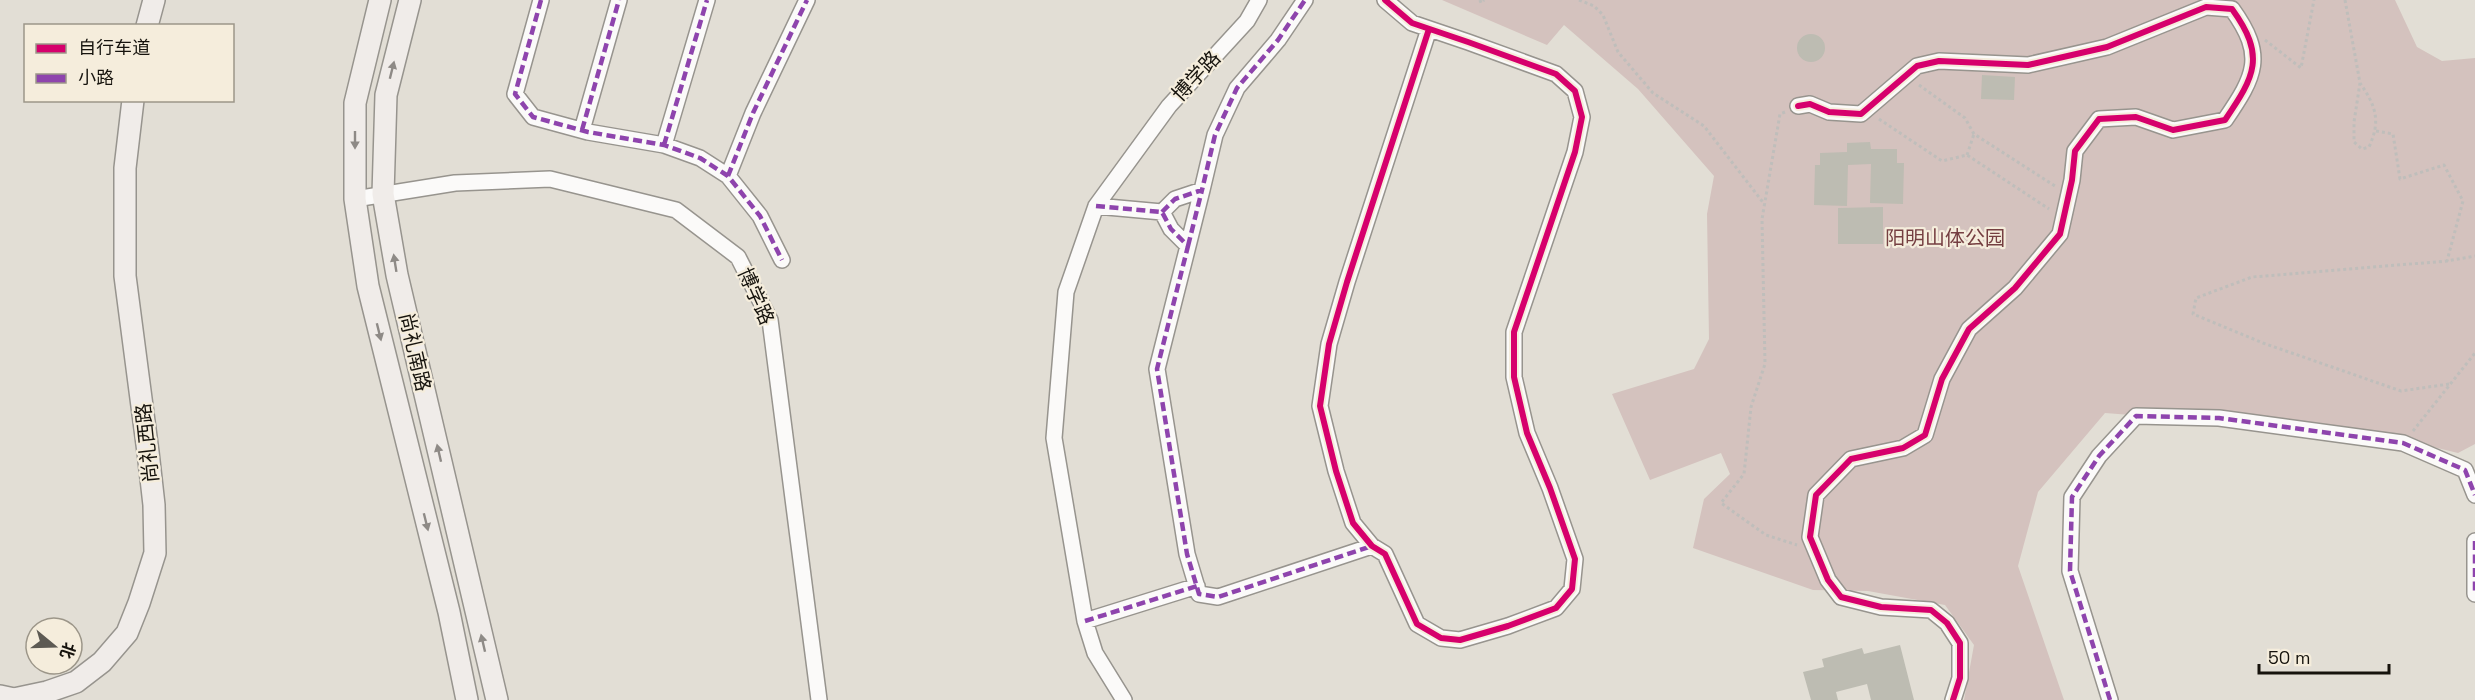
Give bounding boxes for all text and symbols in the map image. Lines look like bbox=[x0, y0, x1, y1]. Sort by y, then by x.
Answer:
legend bbox=[24, 24, 234, 102]
text: 自行车道 bbox=[78, 36, 150, 59]
street label: 博学路 bbox=[1166, 45, 1226, 107]
one-way arrow bbox=[388, 61, 397, 79]
text: 小路 bbox=[78, 66, 114, 89]
one-way arrow bbox=[350, 130, 360, 149]
park label: 阳明山体公园 bbox=[1885, 225, 2005, 251]
one-way arrow bbox=[390, 254, 399, 273]
street label: 博学路 bbox=[732, 263, 780, 329]
street label: 尚礼南路 bbox=[393, 310, 437, 394]
one-way arrow bbox=[375, 323, 385, 342]
street label: 尚礼西路 bbox=[130, 402, 164, 484]
one-way arrow bbox=[433, 444, 443, 462]
one-way arrow bbox=[422, 512, 432, 531]
north arrow bbox=[24, 616, 84, 676]
one-way arrow bbox=[478, 634, 488, 652]
scale bar bbox=[2259, 637, 2390, 675]
text: 北 bbox=[55, 640, 80, 662]
text: 50 m bbox=[2268, 646, 2310, 669]

